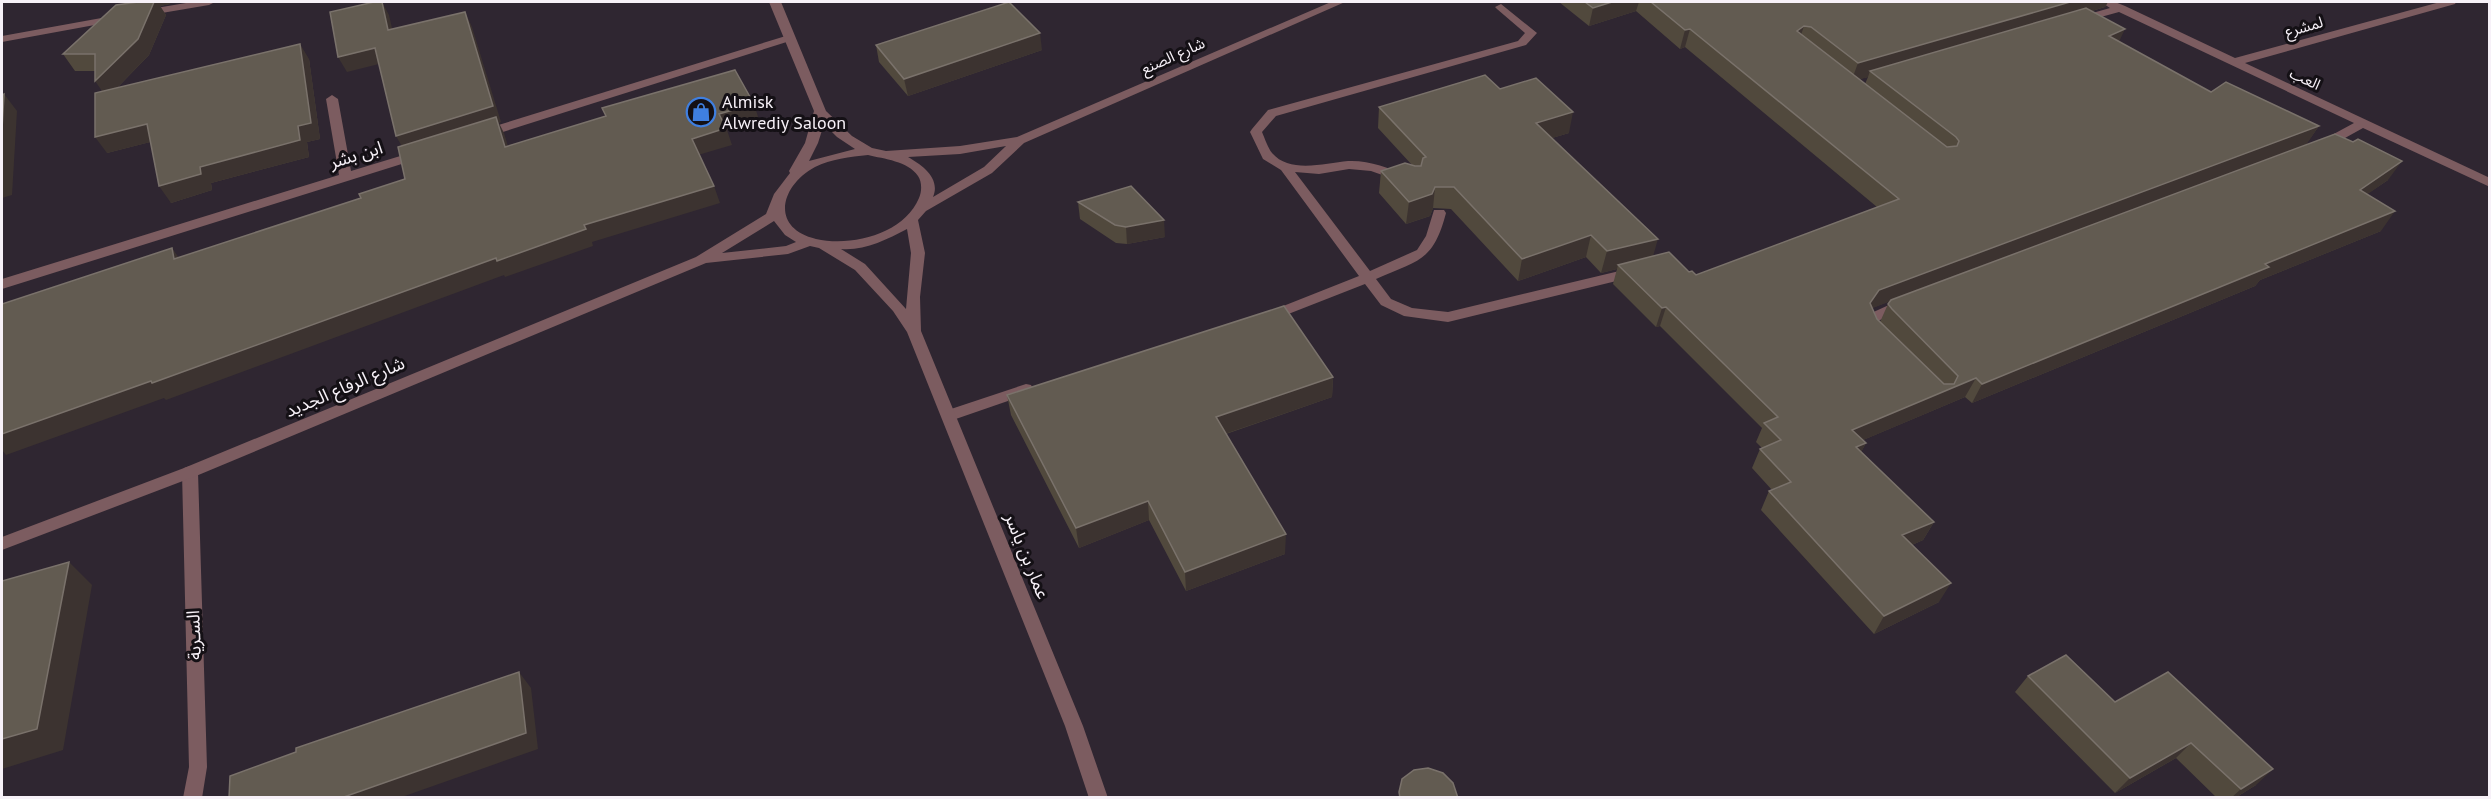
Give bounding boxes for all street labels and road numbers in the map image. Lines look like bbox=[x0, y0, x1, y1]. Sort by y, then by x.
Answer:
street label: لمشرع bbox=[2283, 12, 2326, 44]
street label: شارع الصنع bbox=[1138, 33, 1209, 81]
street label: العب bbox=[2287, 63, 2324, 94]
street label: ابن بشر bbox=[326, 136, 385, 174]
street label: شارع الرفاع الجديد bbox=[282, 351, 409, 425]
street label: عمار بن ياسر bbox=[999, 508, 1055, 602]
street label: السـرية bbox=[181, 610, 206, 660]

